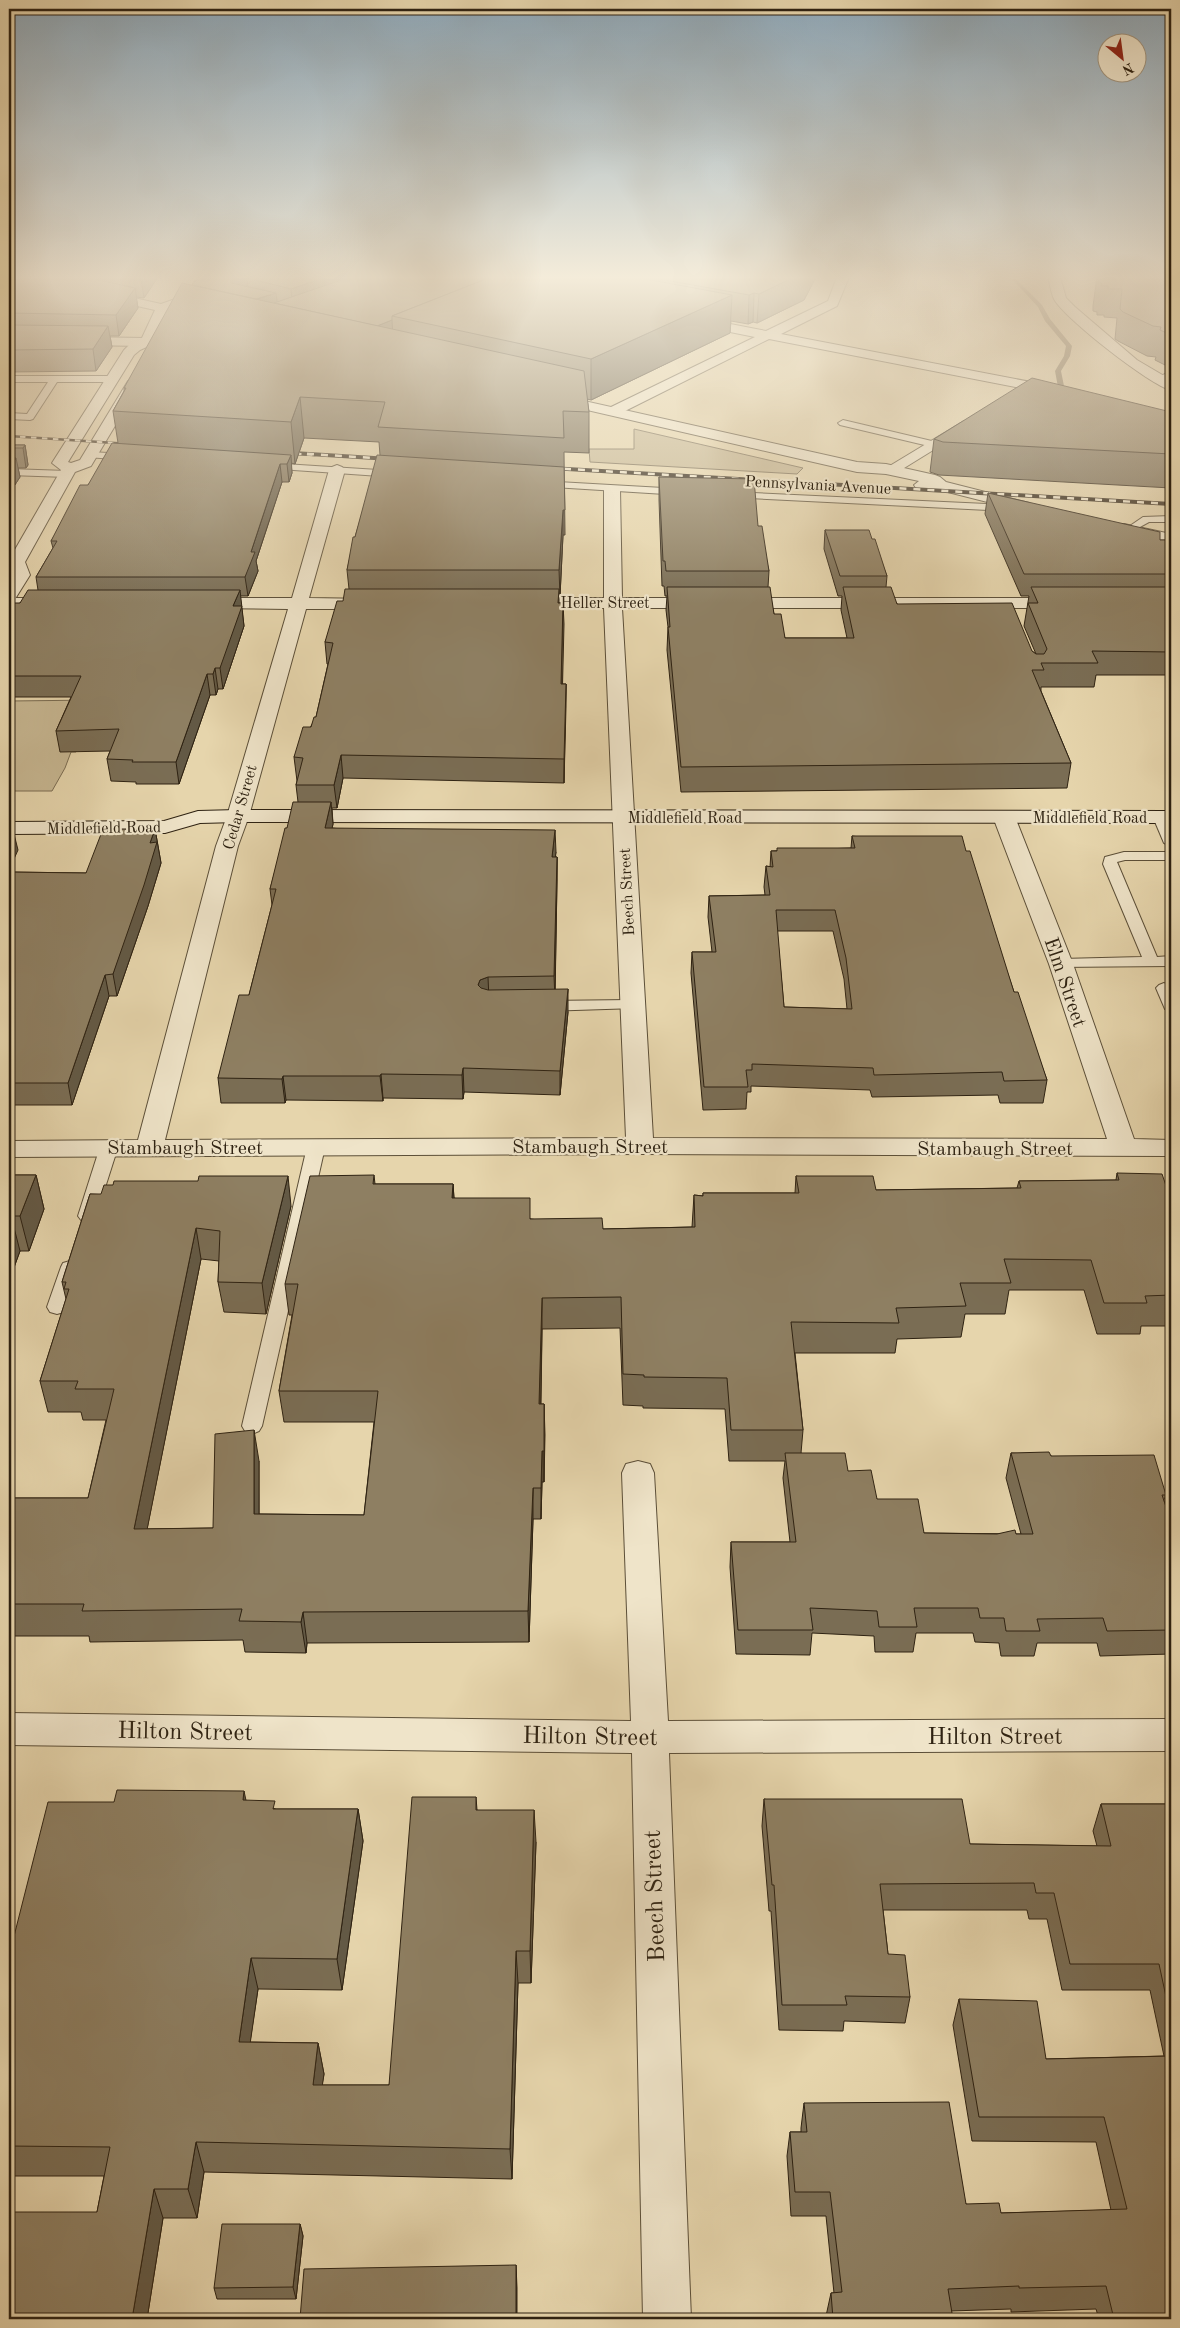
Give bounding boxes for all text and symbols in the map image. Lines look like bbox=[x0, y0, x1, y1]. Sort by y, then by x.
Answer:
north arrow bbox=[1098, 32, 1148, 82]
text: N bbox=[1119, 60, 1136, 77]
street label: Pennsylvania Avenue bbox=[744, 474, 891, 498]
street label: Heller Street bbox=[560, 596, 650, 612]
street label: Cedar Street bbox=[221, 763, 261, 852]
street label: Middlefield Road bbox=[628, 811, 742, 827]
street label: Middlefield Road bbox=[1033, 811, 1147, 827]
street label: Middlefield Road bbox=[47, 820, 162, 838]
street label: Beech Street bbox=[618, 847, 638, 936]
street label: Elm Street bbox=[1039, 935, 1089, 1030]
street label: Stambaugh Street bbox=[512, 1138, 668, 1158]
street label: Stambaugh Street bbox=[107, 1139, 263, 1159]
street label: Stambaugh Street bbox=[917, 1140, 1073, 1160]
street label: Hilton Street bbox=[117, 1720, 253, 1746]
street label: Hilton Street bbox=[522, 1725, 658, 1751]
street label: Hilton Street bbox=[927, 1726, 1063, 1750]
street label: Beech Street bbox=[642, 1829, 670, 1963]

